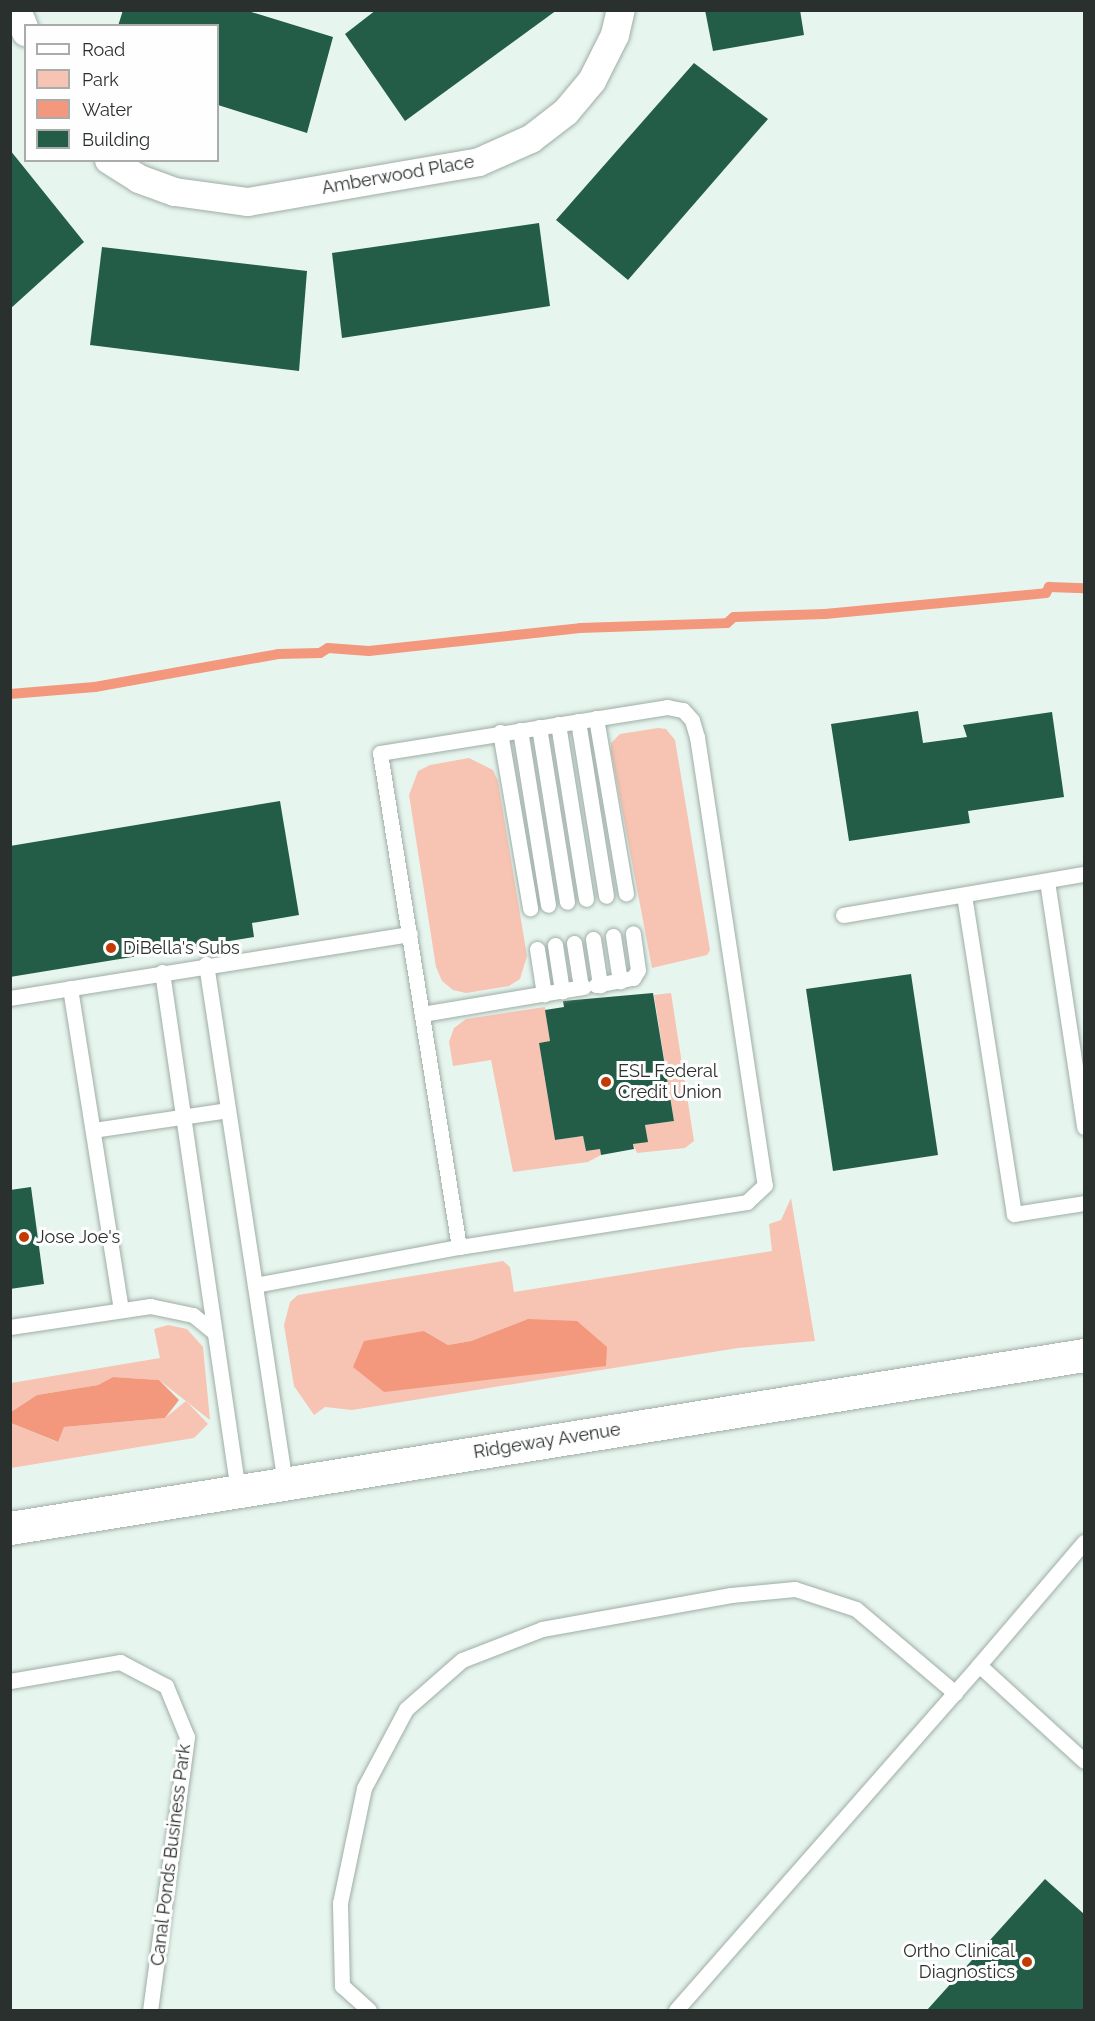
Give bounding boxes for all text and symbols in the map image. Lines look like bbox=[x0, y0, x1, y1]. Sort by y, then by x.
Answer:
legend bbox=[24, 24, 219, 162]
text: Road bbox=[82, 39, 125, 60]
text: Park bbox=[82, 69, 119, 90]
text: Water bbox=[82, 99, 132, 120]
text: Building bbox=[82, 129, 150, 150]
street label: Amberwood Place bbox=[320, 151, 476, 199]
place label: DiBella's Subs bbox=[123, 937, 240, 959]
marker: DiBella's Subs bbox=[104, 941, 118, 955]
place label: ESL Federal Credit Union bbox=[618, 1061, 722, 1104]
marker: ESL Federal Credit Union bbox=[599, 1075, 613, 1089]
place label: Jose Joe's bbox=[36, 1226, 121, 1248]
marker: Jose Joe's bbox=[17, 1230, 31, 1244]
street label: Ridgeway Avenue bbox=[471, 1419, 623, 1463]
street label: Canal Ponds Business Park bbox=[147, 1743, 195, 1967]
place label: Ortho Clinical Diagnostics bbox=[903, 1941, 1015, 1984]
marker: Ortho Clinical Diagnostics bbox=[1020, 1955, 1034, 1969]

